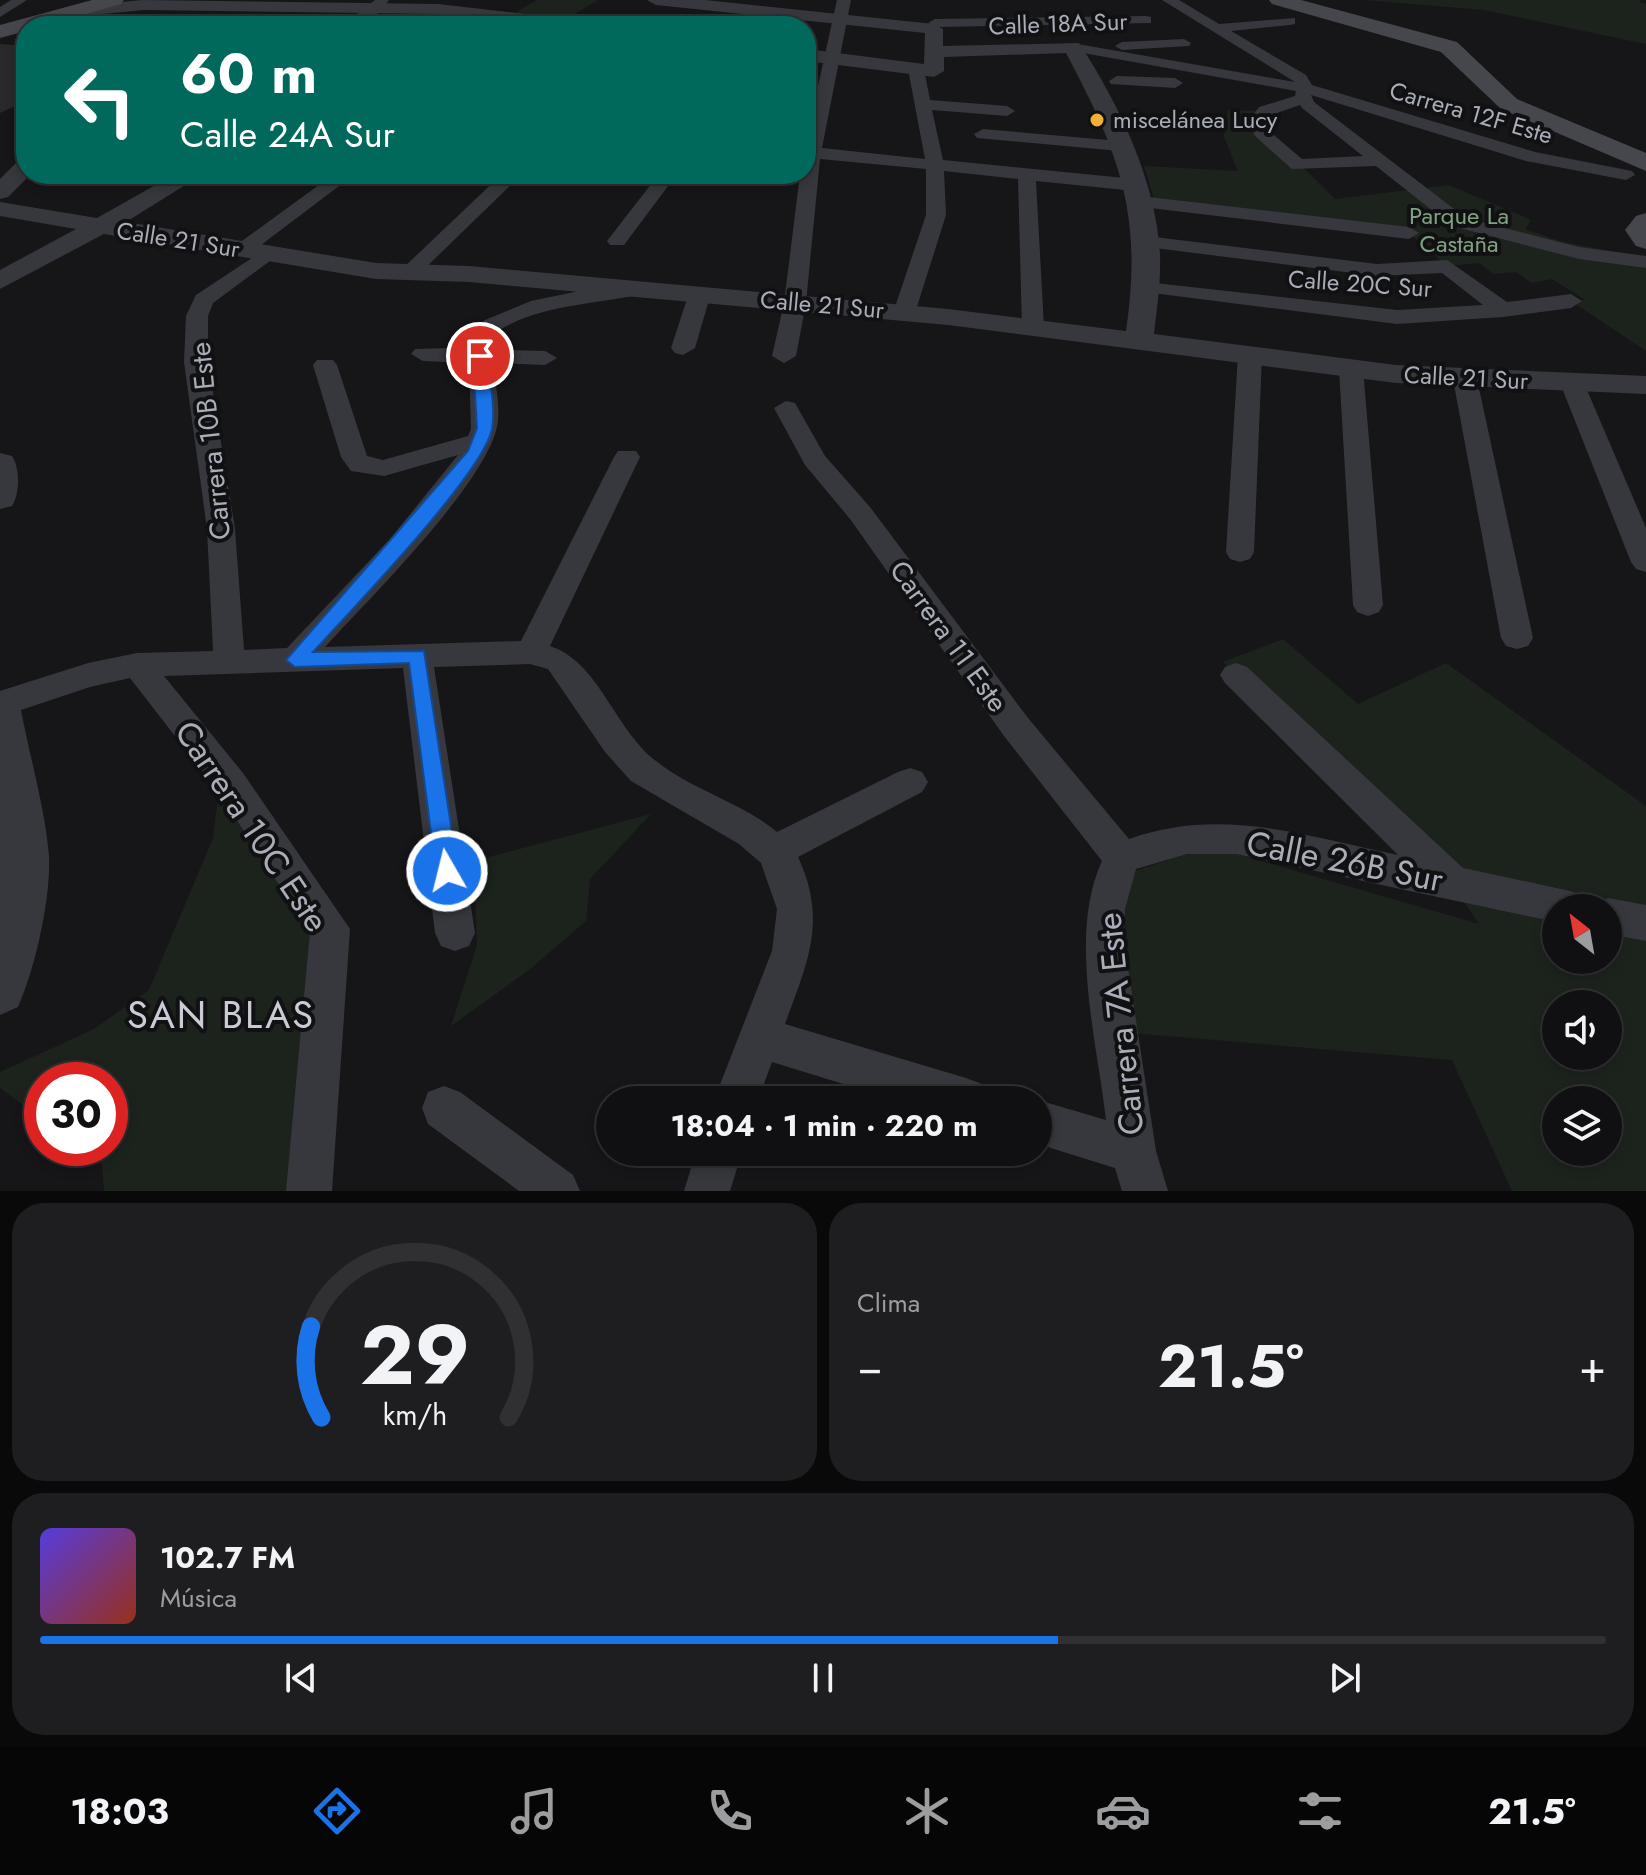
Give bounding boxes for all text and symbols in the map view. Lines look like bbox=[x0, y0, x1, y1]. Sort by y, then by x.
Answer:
street label: Calle 18A Sur bbox=[988, 4, 1129, 43]
text: 60 m bbox=[180, 33, 317, 114]
icon: left bbox=[48, 48, 152, 152]
street label: Carrera 12F Este bbox=[1386, 73, 1557, 153]
place label: miscelánea Lucy bbox=[1113, 102, 1278, 137]
text: Calle 24A Sur bbox=[180, 108, 395, 160]
marker: miscelánea Lucy bbox=[1088, 111, 1106, 129]
park label: Parque La Castaña bbox=[1409, 198, 1509, 261]
street label: Calle 21 Sur bbox=[114, 213, 243, 267]
street label: Calle 20C Sur bbox=[1287, 261, 1434, 306]
street label: Calle 21 Sur bbox=[759, 282, 886, 327]
pin bbox=[446, 322, 514, 390]
icon: arrive bbox=[458, 334, 502, 378]
street label: Carrera 10B Este bbox=[180, 340, 241, 542]
street label: Calle 21 Sur bbox=[1403, 357, 1530, 398]
street label: Carrera 11 Este bbox=[879, 552, 1018, 721]
street label: Carrera 10C Este bbox=[163, 711, 341, 942]
street label: Calle 26B Sur bbox=[1242, 818, 1448, 905]
position arrow bbox=[405, 829, 489, 913]
north arrow bbox=[1542, 894, 1622, 974]
map controls bbox=[1542, 894, 1622, 1166]
street label: Carrera 7A Este bbox=[1084, 910, 1157, 1138]
district label: SAN BLAS bbox=[127, 987, 315, 1042]
button: sound bbox=[1542, 990, 1622, 1070]
speed limit sign: 30 bbox=[24, 1062, 128, 1166]
button: layers bbox=[1542, 1086, 1622, 1166]
text: 18:04 · 1 min · 220 m bbox=[670, 1104, 978, 1147]
text: Clima bbox=[857, 1284, 920, 1322]
text: 29 bbox=[359, 1295, 470, 1415]
text: 21.5° bbox=[1158, 1323, 1304, 1410]
text: − bbox=[857, 1335, 883, 1399]
text: + bbox=[1579, 1335, 1606, 1399]
text: km/h bbox=[382, 1394, 447, 1436]
text: 102.7 FM bbox=[160, 1536, 295, 1579]
text: Música bbox=[160, 1579, 237, 1617]
icon: previous bbox=[279, 1656, 323, 1700]
icon: pause bbox=[801, 1656, 845, 1700]
icon: next bbox=[1323, 1656, 1367, 1700]
icon: directions bbox=[309, 1783, 365, 1839]
icon: music bbox=[506, 1783, 562, 1839]
icon: phone bbox=[702, 1783, 758, 1839]
icon: climate bbox=[899, 1783, 955, 1839]
icon: car bbox=[1095, 1783, 1151, 1839]
icon: filters bbox=[1292, 1783, 1348, 1839]
text: 18:03 bbox=[70, 1785, 169, 1837]
text: 21.5° bbox=[1488, 1785, 1576, 1837]

